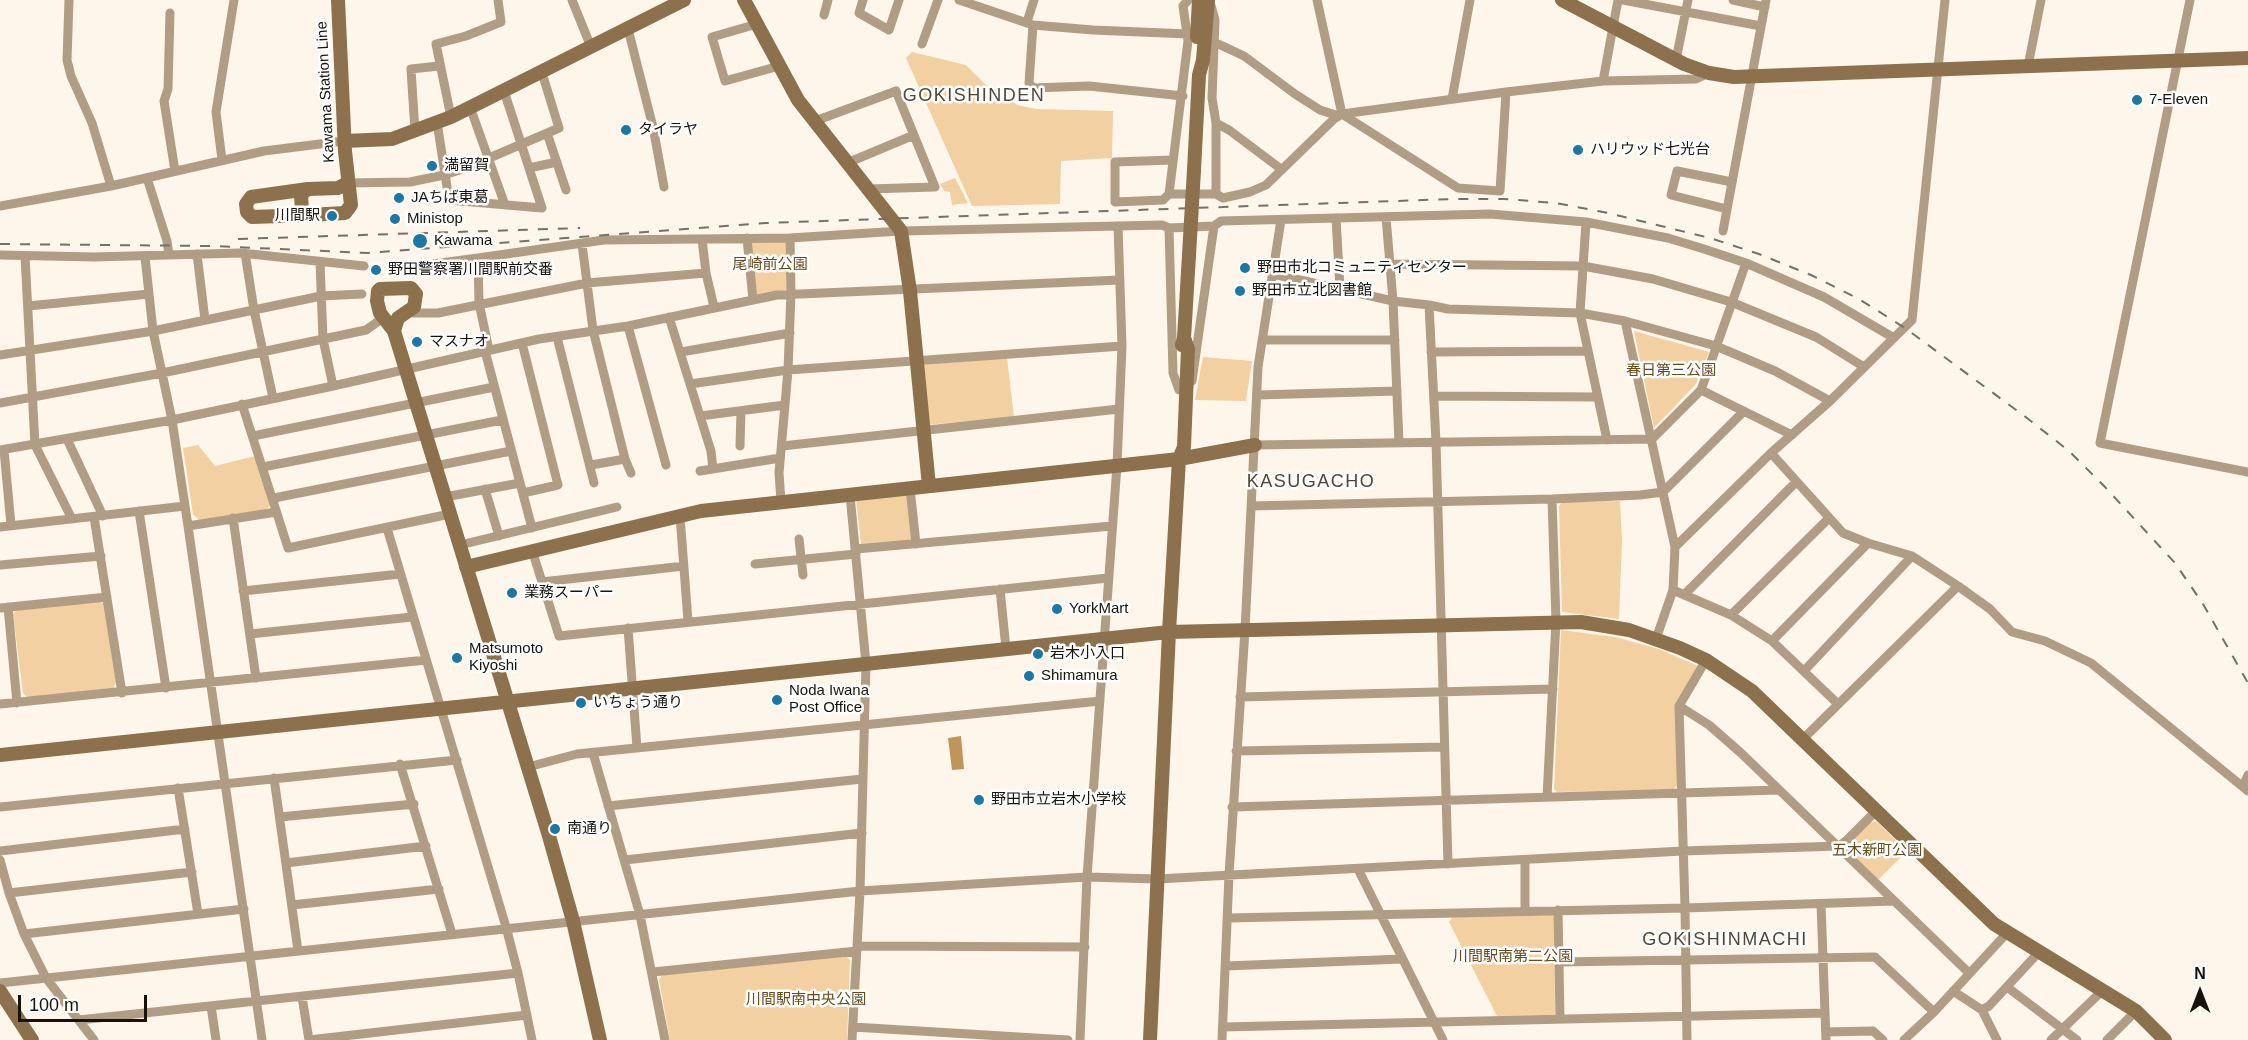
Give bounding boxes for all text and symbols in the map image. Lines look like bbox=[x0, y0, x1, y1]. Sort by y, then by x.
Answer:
street label: Kawama Station Line bbox=[313, 21, 339, 163]
district label: GOKISHINDEN bbox=[903, 85, 1045, 107]
place label: 7-Eleven bbox=[2149, 91, 2208, 109]
marker: 7-Eleven bbox=[2130, 93, 2144, 107]
place label: タイラヤ bbox=[638, 121, 698, 139]
marker: タイラヤ bbox=[619, 123, 633, 137]
place label: ハリウッド七光台 bbox=[1590, 141, 1710, 159]
marker: ハリウッド七光台 bbox=[1571, 143, 1585, 157]
place label: 満留賀 bbox=[444, 157, 489, 175]
marker: 満留賀 bbox=[425, 159, 439, 173]
place label: JAちば東葛 bbox=[411, 189, 489, 207]
marker: JAちば東葛 bbox=[392, 191, 406, 205]
place label: 川間駅 bbox=[275, 207, 320, 225]
marker: 川間駅 bbox=[325, 209, 339, 223]
place label: Ministop bbox=[407, 210, 463, 228]
marker: Ministop bbox=[388, 212, 402, 226]
marker: Kawama bbox=[411, 232, 429, 250]
place label: Kawama bbox=[434, 232, 492, 250]
park label: 尾崎前公園 bbox=[733, 256, 807, 274]
place label: 野田市北コミュニティセンター bbox=[1257, 259, 1467, 277]
place label: 野田警察署川間駅前交番 bbox=[388, 261, 553, 279]
marker: 野田市北コミュニティセンター bbox=[1238, 261, 1252, 275]
marker: 野田警察署川間駅前交番 bbox=[369, 263, 383, 277]
place label: 野田市立北図書館 bbox=[1252, 282, 1372, 300]
marker: 野田市立北図書館 bbox=[1233, 284, 1247, 298]
place label: マスナオ bbox=[429, 333, 489, 351]
marker: マスナオ bbox=[410, 335, 424, 349]
park label: 春日第三公園 bbox=[1626, 362, 1716, 380]
district label: KASUGACHO bbox=[1247, 471, 1375, 493]
place label: 業務スーパー bbox=[524, 584, 614, 602]
marker: 業務スーパー bbox=[505, 586, 519, 600]
place label: YorkMart bbox=[1069, 600, 1128, 618]
marker: YorkMart bbox=[1050, 602, 1064, 616]
place label: Matsumoto Kiyoshi bbox=[469, 640, 543, 675]
place label: 岩木小入口 bbox=[1050, 645, 1125, 663]
marker: 岩木小入口 bbox=[1031, 647, 1045, 661]
marker: Matsumoto Kiyoshi bbox=[450, 651, 464, 665]
place label: Shimamura bbox=[1041, 667, 1118, 685]
marker: Shimamura bbox=[1022, 669, 1036, 683]
place label: Noda Iwana Post Office bbox=[789, 682, 869, 717]
marker: Noda Iwana Post Office bbox=[770, 693, 784, 707]
place label: いちょう通り bbox=[593, 694, 683, 712]
marker: いちょう通り bbox=[574, 696, 588, 710]
place label: 野田市立岩木小学校 bbox=[991, 791, 1126, 809]
marker: 野田市立岩木小学校 bbox=[972, 793, 986, 807]
place label: 南通り bbox=[567, 820, 612, 838]
marker: 南通り bbox=[548, 822, 562, 836]
park label: 五木新町公園 bbox=[1832, 842, 1922, 860]
district label: GOKISHINMACHI bbox=[1642, 929, 1808, 951]
park label: 川間駅南第二公園 bbox=[1453, 948, 1573, 966]
north arrow bbox=[2170, 962, 2230, 1022]
text: N bbox=[2194, 965, 2206, 982]
scale bar bbox=[21, 983, 150, 1021]
park label: 川間駅南中央公園 bbox=[746, 991, 866, 1009]
text: 100 m bbox=[29, 995, 79, 1015]

